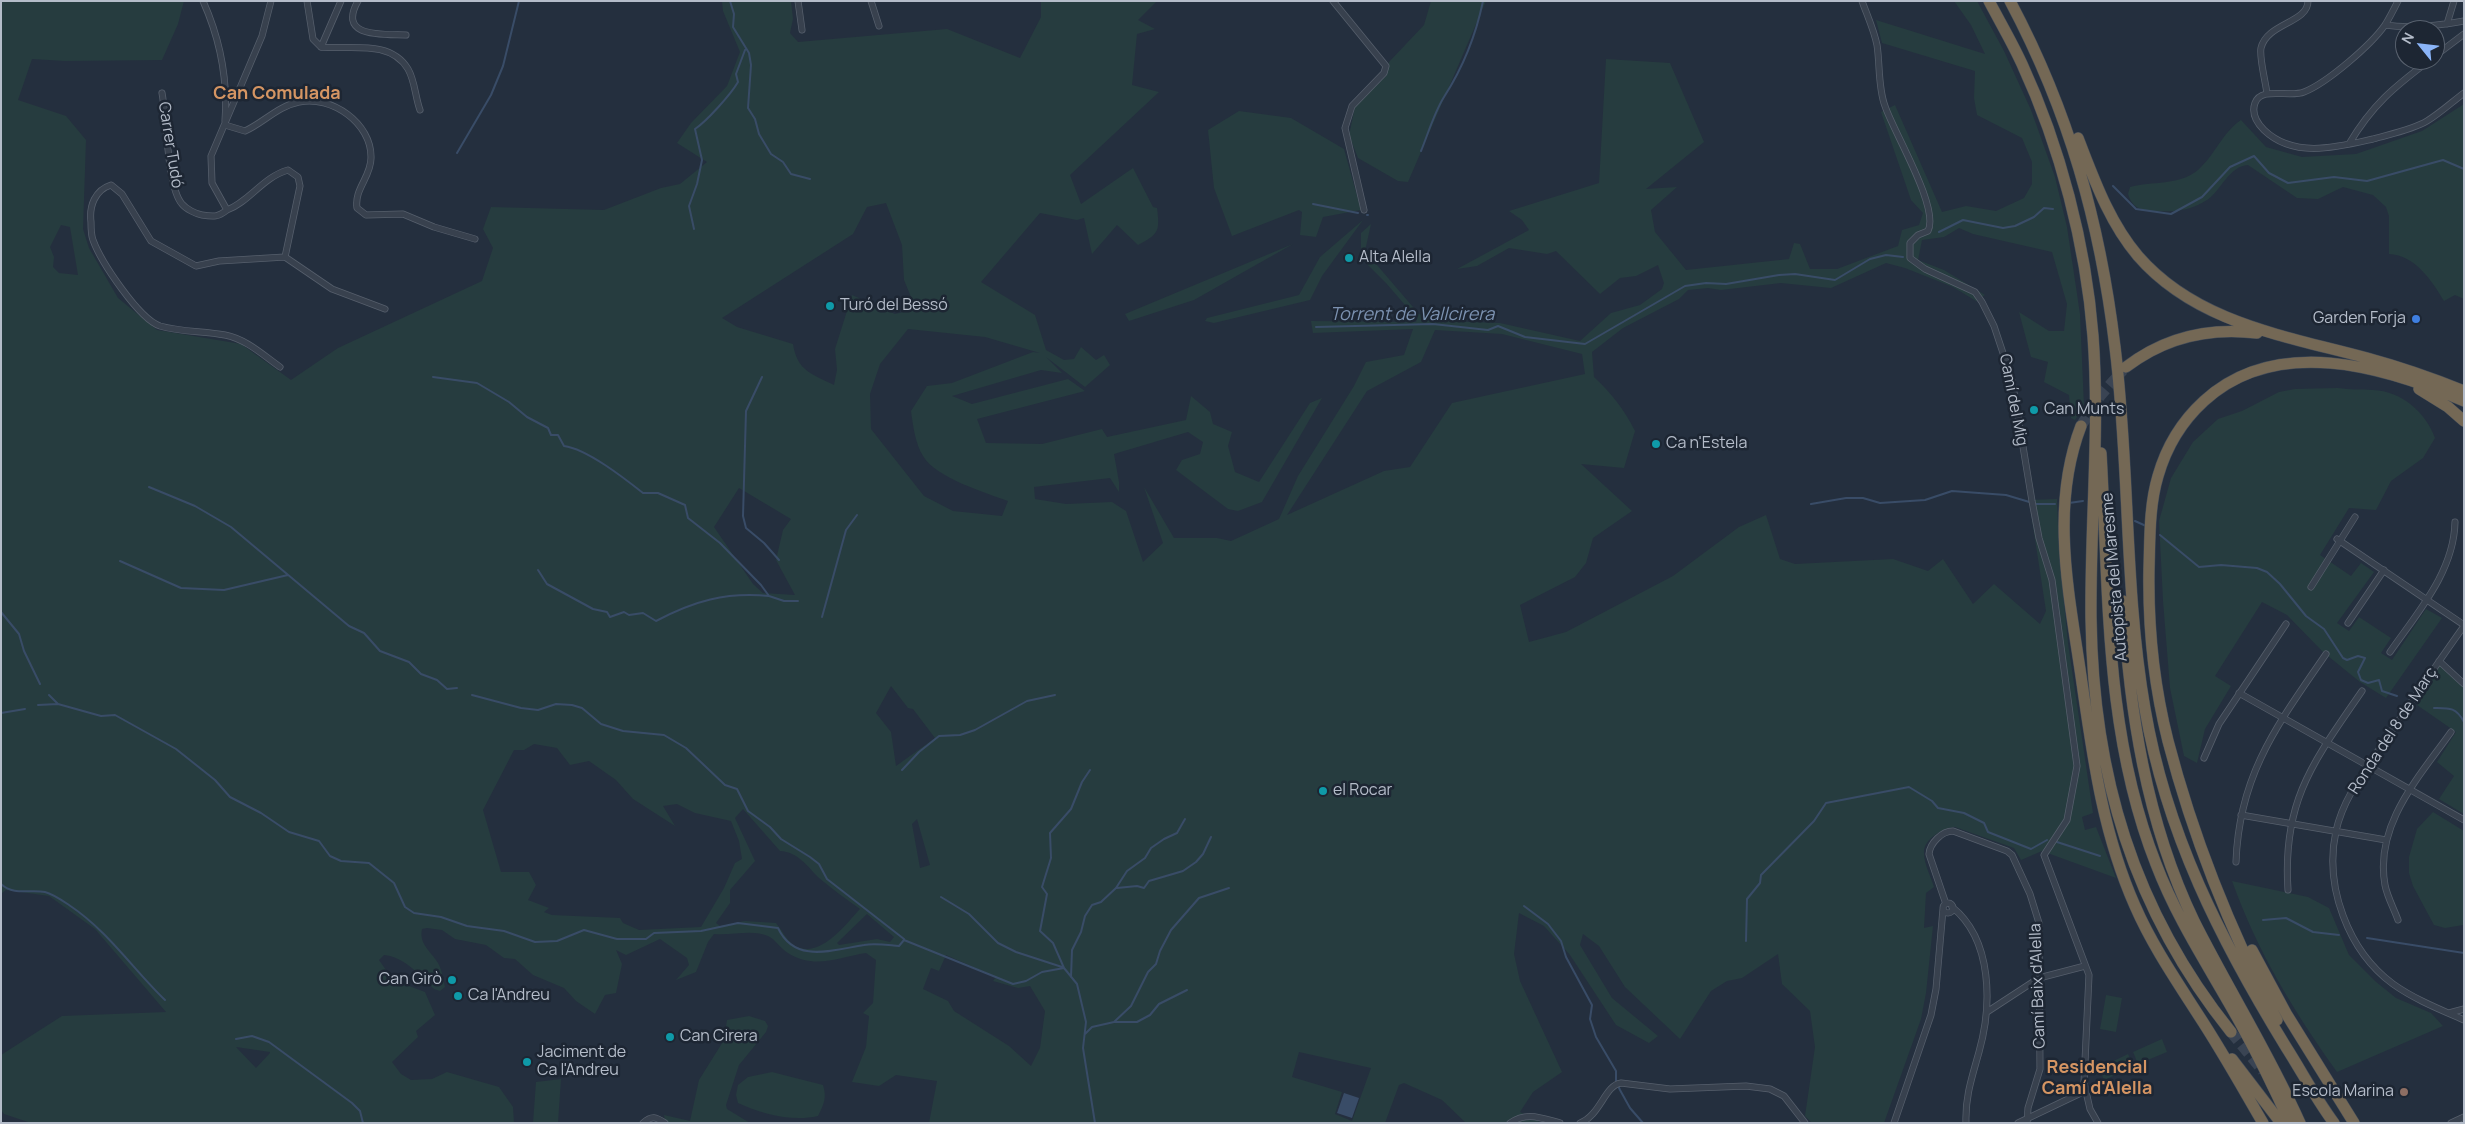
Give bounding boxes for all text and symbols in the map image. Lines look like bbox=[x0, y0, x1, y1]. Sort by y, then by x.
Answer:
north arrow bbox=[2395, 20, 2445, 70]
text: N bbox=[2397, 29, 2418, 47]
district label: Can Comulada bbox=[213, 83, 341, 105]
street label: Carrer Tudó bbox=[154, 100, 186, 190]
place label: Alta Alella bbox=[1359, 248, 1431, 268]
marker: Alta Alella bbox=[1343, 252, 1355, 264]
place label: Turó del Bessó bbox=[840, 296, 948, 316]
marker: Turó del Bessó bbox=[824, 300, 836, 312]
water label: Torrent de Vallcirera bbox=[1330, 304, 1494, 326]
place label: Garden Forja bbox=[2313, 309, 2406, 329]
marker: Garden Forja bbox=[2410, 313, 2422, 325]
street label: Camí del Mig bbox=[1995, 352, 2031, 448]
place label: Can Munts bbox=[2044, 400, 2124, 420]
marker: Can Munts bbox=[2028, 404, 2040, 416]
place label: Ca n'Estela bbox=[1666, 434, 1747, 454]
marker: Ca n'Estela bbox=[1650, 438, 1662, 450]
street label: Autopista del Maresme bbox=[2098, 492, 2132, 662]
street label: Ronda del 8 de Març bbox=[2345, 664, 2441, 798]
place label: el Rocar bbox=[1333, 781, 1392, 801]
marker: el Rocar bbox=[1317, 785, 1329, 797]
street label: Camí Baix d'Alella bbox=[2026, 923, 2050, 1049]
place label: Can Girò bbox=[379, 970, 442, 990]
marker: Can Girò bbox=[446, 974, 458, 986]
place label: Ca l'Andreu bbox=[468, 986, 550, 1006]
marker: Ca l'Andreu bbox=[452, 990, 464, 1002]
place label: Can Cirera bbox=[680, 1027, 758, 1047]
marker: Can Cirera bbox=[664, 1031, 676, 1043]
place label: Jaciment de Ca l'Andreu bbox=[537, 1043, 626, 1081]
marker: Jaciment de Ca l'Andreu bbox=[521, 1056, 533, 1068]
district label: Residencial Camí d'Alella bbox=[2042, 1057, 2152, 1100]
place label: Escola Marina bbox=[2292, 1082, 2394, 1102]
marker: Escola Marina bbox=[2398, 1086, 2410, 1098]

